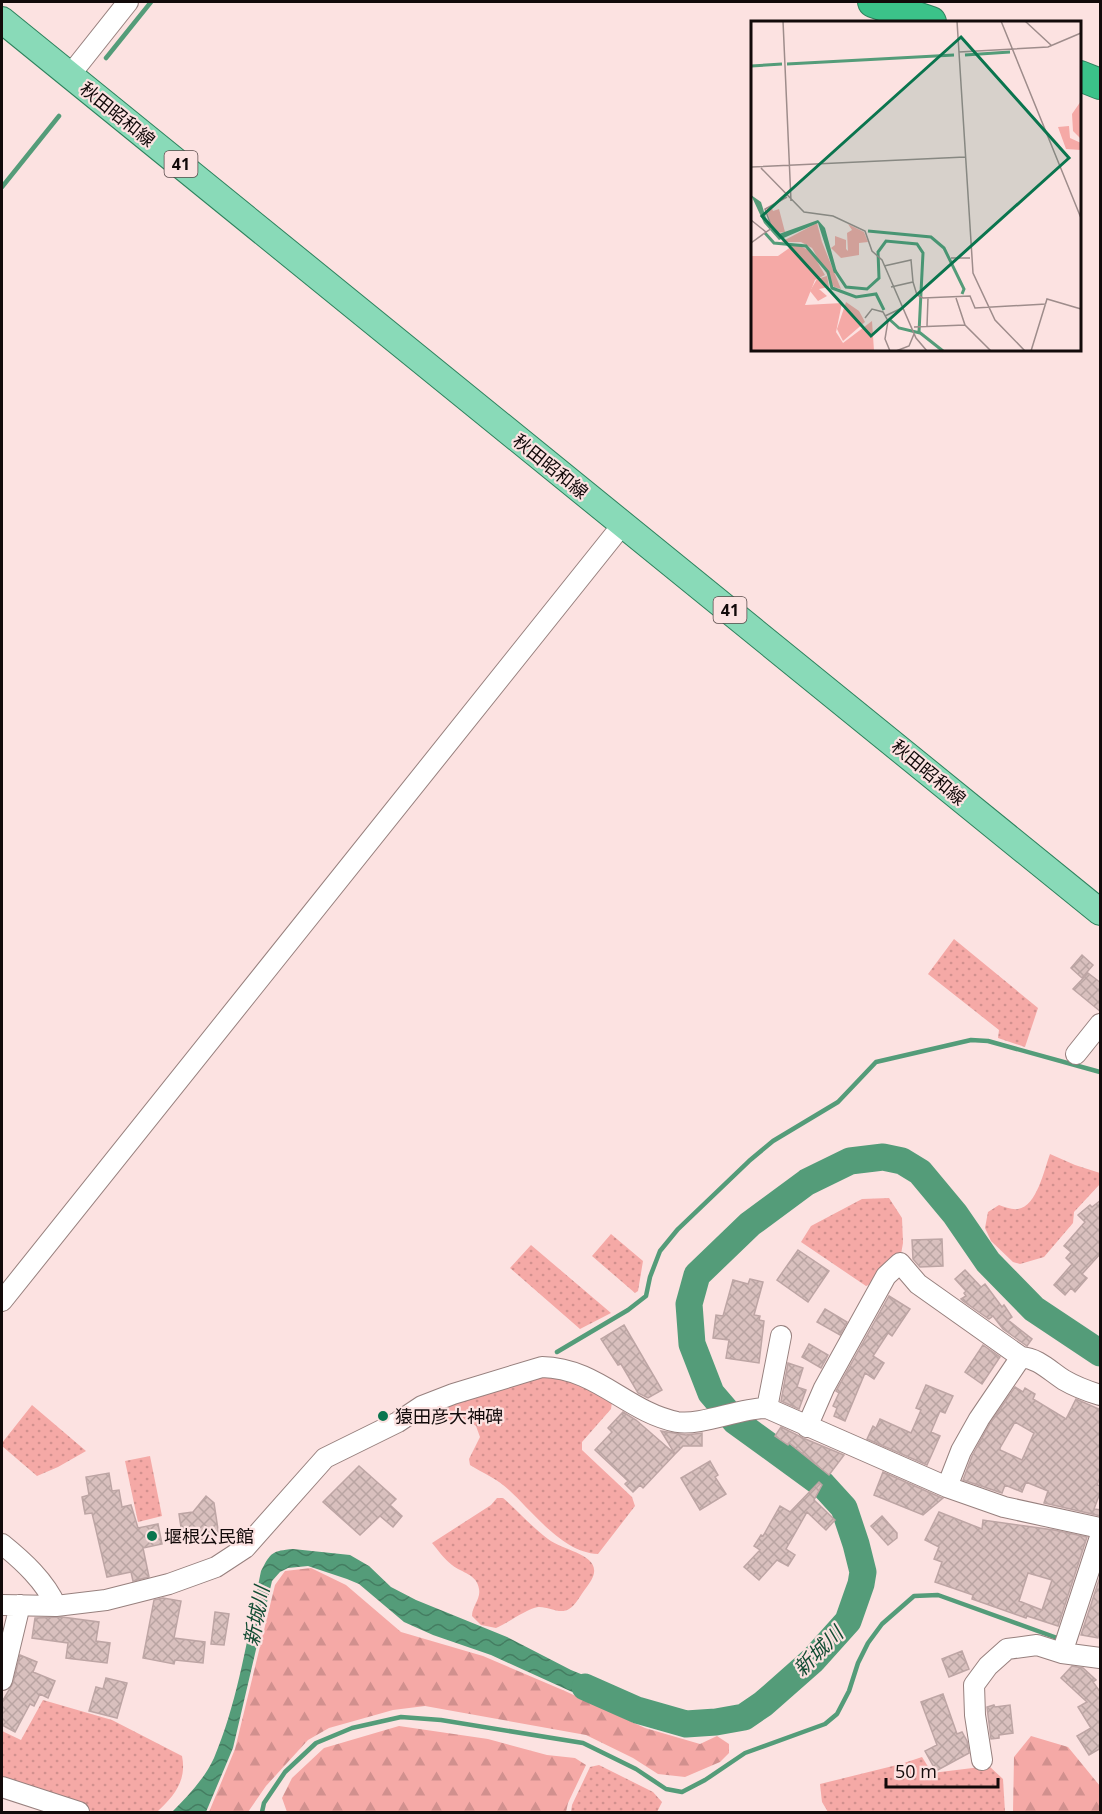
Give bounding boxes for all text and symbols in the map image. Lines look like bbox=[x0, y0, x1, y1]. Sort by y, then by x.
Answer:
inset map bbox=[751, 21, 1081, 351]
street label: 秋田昭和線 bbox=[75, 76, 161, 152]
road number: 41 bbox=[164, 151, 198, 177]
street label: 秋田昭和線 bbox=[508, 428, 594, 504]
road number: 41 bbox=[714, 597, 746, 623]
street label: 秋田昭和線 bbox=[887, 734, 971, 810]
place label: 猿田彦大神碑 bbox=[395, 1404, 503, 1428]
marker: 猿田彦大神碑 bbox=[376, 1409, 390, 1423]
place label: 堰根公民館 bbox=[164, 1524, 254, 1548]
marker: 堰根公民館 bbox=[145, 1529, 159, 1543]
water label: 新城川 bbox=[237, 1582, 275, 1648]
water label: 新城川 bbox=[787, 1619, 850, 1682]
scale bar bbox=[886, 1751, 998, 1789]
text: 50 m bbox=[895, 1759, 937, 1783]

